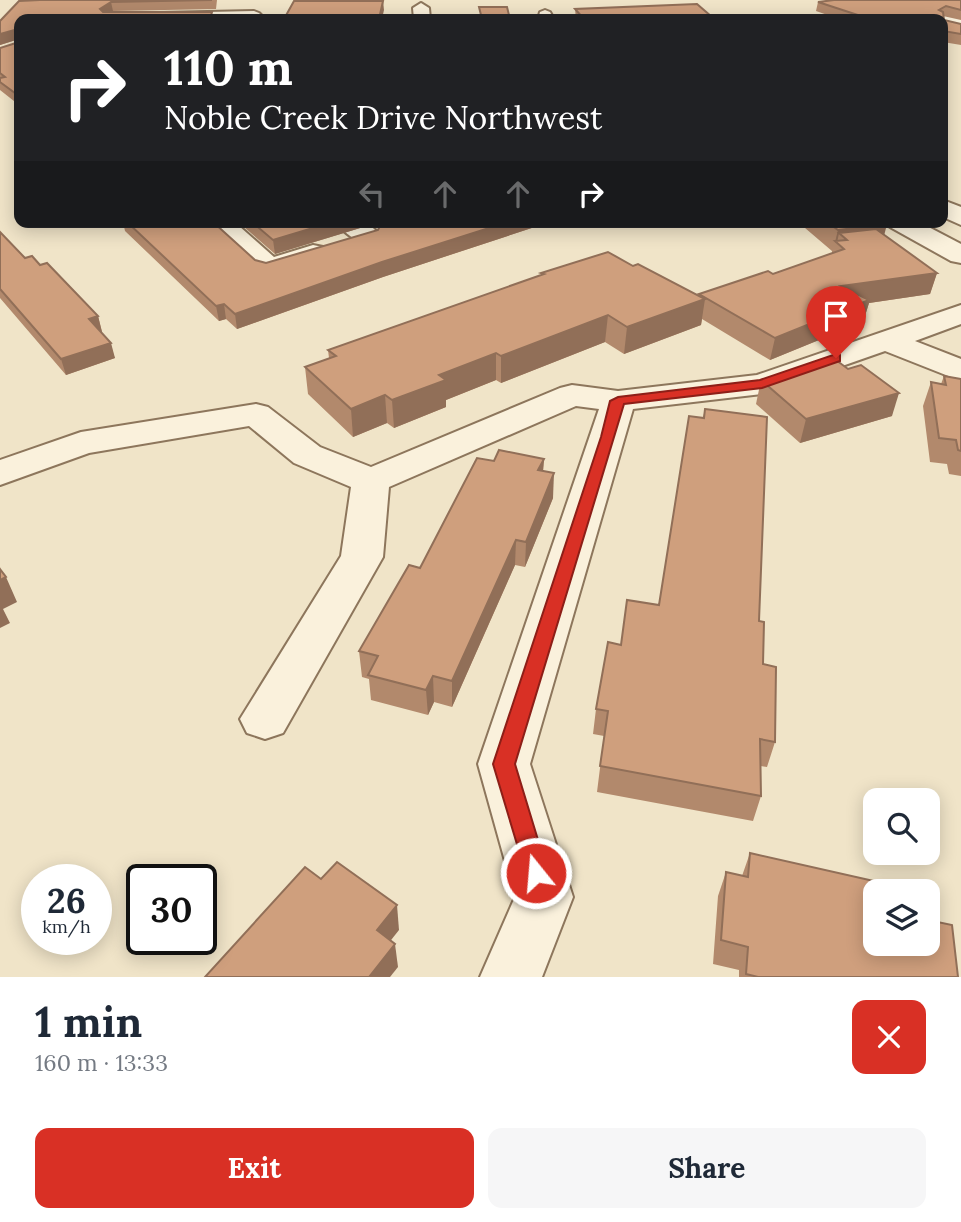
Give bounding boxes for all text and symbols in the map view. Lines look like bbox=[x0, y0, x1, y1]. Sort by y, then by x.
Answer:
text: 110 m bbox=[164, 36, 293, 98]
icon: right bbox=[49, 42, 140, 133]
text: Noble Creek Drive Northwest bbox=[164, 97, 603, 138]
icon: left bbox=[353, 175, 391, 213]
icon: ahead bbox=[426, 175, 464, 213]
icon: ahead bbox=[499, 175, 537, 213]
icon: right bbox=[572, 175, 610, 213]
pin bbox=[806, 286, 866, 358]
icon: arrive bbox=[817, 297, 855, 335]
map controls bbox=[863, 788, 940, 956]
button: search bbox=[863, 788, 940, 865]
position arrow bbox=[499, 836, 573, 910]
speed limit sign: 30 bbox=[126, 864, 217, 955]
text: 26 bbox=[47, 878, 86, 923]
button: layers bbox=[863, 879, 940, 956]
text: km/h bbox=[42, 915, 91, 938]
text: 1 min bbox=[35, 995, 142, 1049]
button: close bbox=[852, 1000, 926, 1074]
text: 160 m · 13:33 bbox=[35, 1048, 168, 1077]
button: Exit bbox=[35, 1128, 474, 1208]
button: Share bbox=[488, 1128, 926, 1208]

